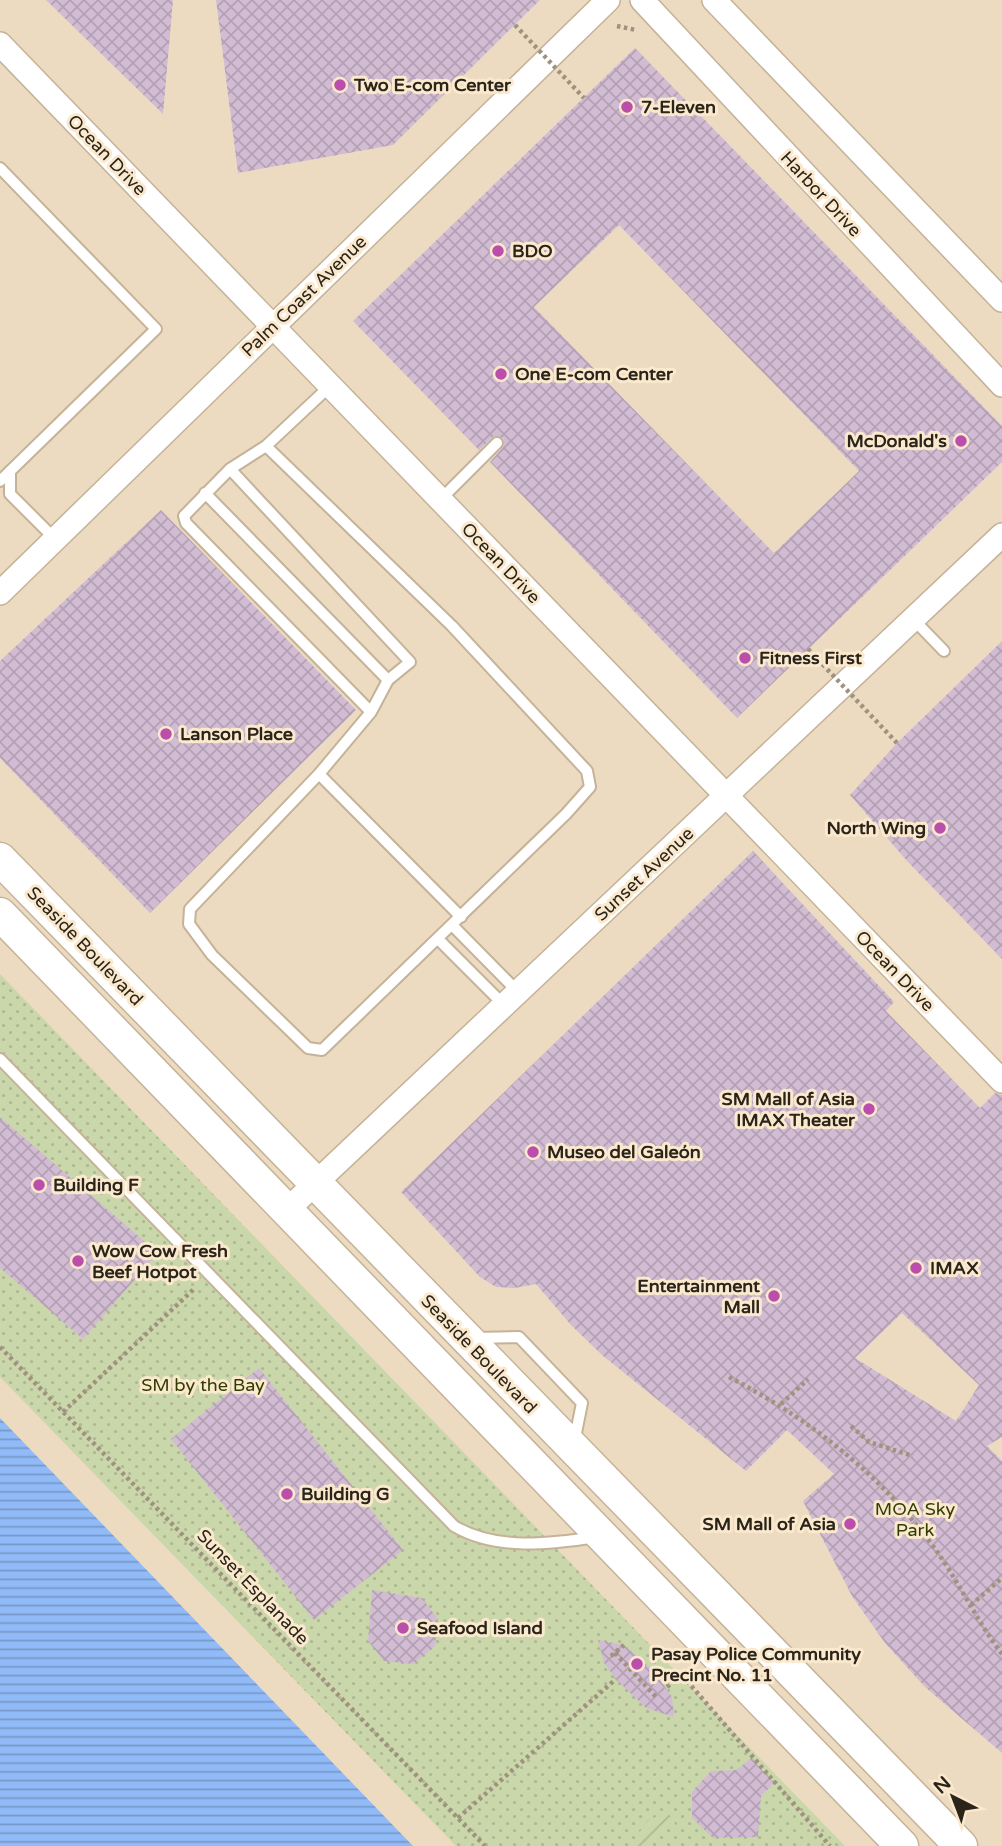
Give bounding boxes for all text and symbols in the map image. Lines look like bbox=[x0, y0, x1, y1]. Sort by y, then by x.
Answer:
place label: Two E-com Center bbox=[353, 74, 512, 96]
marker: Two E-com Center bbox=[332, 77, 348, 93]
place label: 7-Eleven bbox=[641, 96, 716, 118]
marker: 7-Eleven bbox=[619, 99, 635, 115]
street label: Ocean Drive bbox=[63, 110, 151, 200]
street label: Harbor Drive bbox=[776, 147, 866, 241]
street label: Palm Coast Avenue bbox=[237, 231, 371, 361]
place label: BDO bbox=[512, 240, 553, 262]
marker: BDO bbox=[490, 243, 506, 259]
place label: One E-com Center bbox=[515, 363, 674, 385]
marker: One E-com Center bbox=[493, 366, 509, 382]
place label: McDonald's bbox=[847, 430, 947, 452]
marker: McDonald's bbox=[953, 433, 969, 449]
street label: Ocean Drive bbox=[457, 518, 545, 608]
place label: Fitness First bbox=[759, 647, 862, 669]
marker: Fitness First bbox=[737, 650, 753, 666]
place label: Lanson Place bbox=[180, 723, 293, 745]
marker: Lanson Place bbox=[158, 726, 174, 742]
place label: North Wing bbox=[827, 817, 926, 839]
marker: North Wing bbox=[932, 820, 948, 836]
street label: Sunset Avenue bbox=[590, 822, 698, 926]
street label: Seaside Boulevard bbox=[23, 882, 147, 1010]
street label: Ocean Drive bbox=[851, 926, 939, 1016]
place label: SM Mall of Asia IMAX Theater bbox=[722, 1088, 856, 1131]
marker: SM Mall of Asia IMAX Theater bbox=[861, 1101, 877, 1117]
place label: Museo del Galeón bbox=[547, 1141, 701, 1163]
marker: Museo del Galeón bbox=[525, 1144, 541, 1160]
place label: Building F bbox=[53, 1174, 139, 1196]
marker: Building F bbox=[31, 1177, 47, 1193]
place label: Wow Cow Fresh Beef Hotpot bbox=[92, 1240, 228, 1283]
marker: Wow Cow Fresh Beef Hotpot bbox=[70, 1253, 86, 1269]
place label: IMAX bbox=[930, 1257, 978, 1279]
marker: IMAX bbox=[908, 1260, 924, 1276]
place label: Entertainment Mall bbox=[637, 1275, 760, 1318]
marker: Entertainment Mall bbox=[766, 1288, 782, 1304]
street label: Seaside Boulevard bbox=[417, 1290, 541, 1418]
park label: SM by the Bay bbox=[141, 1374, 265, 1396]
place label: Building G bbox=[301, 1483, 390, 1505]
marker: Building G bbox=[279, 1486, 295, 1502]
park label: MOA Sky Park bbox=[875, 1498, 955, 1541]
place label: SM Mall of Asia bbox=[703, 1513, 836, 1535]
marker: SM Mall of Asia bbox=[842, 1516, 858, 1532]
street label: Sunset Esplanade bbox=[192, 1525, 314, 1649]
place label: Seafood Island bbox=[417, 1617, 543, 1639]
marker: Seafood Island bbox=[395, 1620, 411, 1636]
place label: Pasay Police Community Precint No. 11 bbox=[651, 1643, 861, 1686]
marker: Pasay Police Community Precint No. 11 bbox=[629, 1656, 645, 1672]
north arrow bbox=[918, 1762, 988, 1832]
text: N bbox=[929, 1772, 955, 1798]

